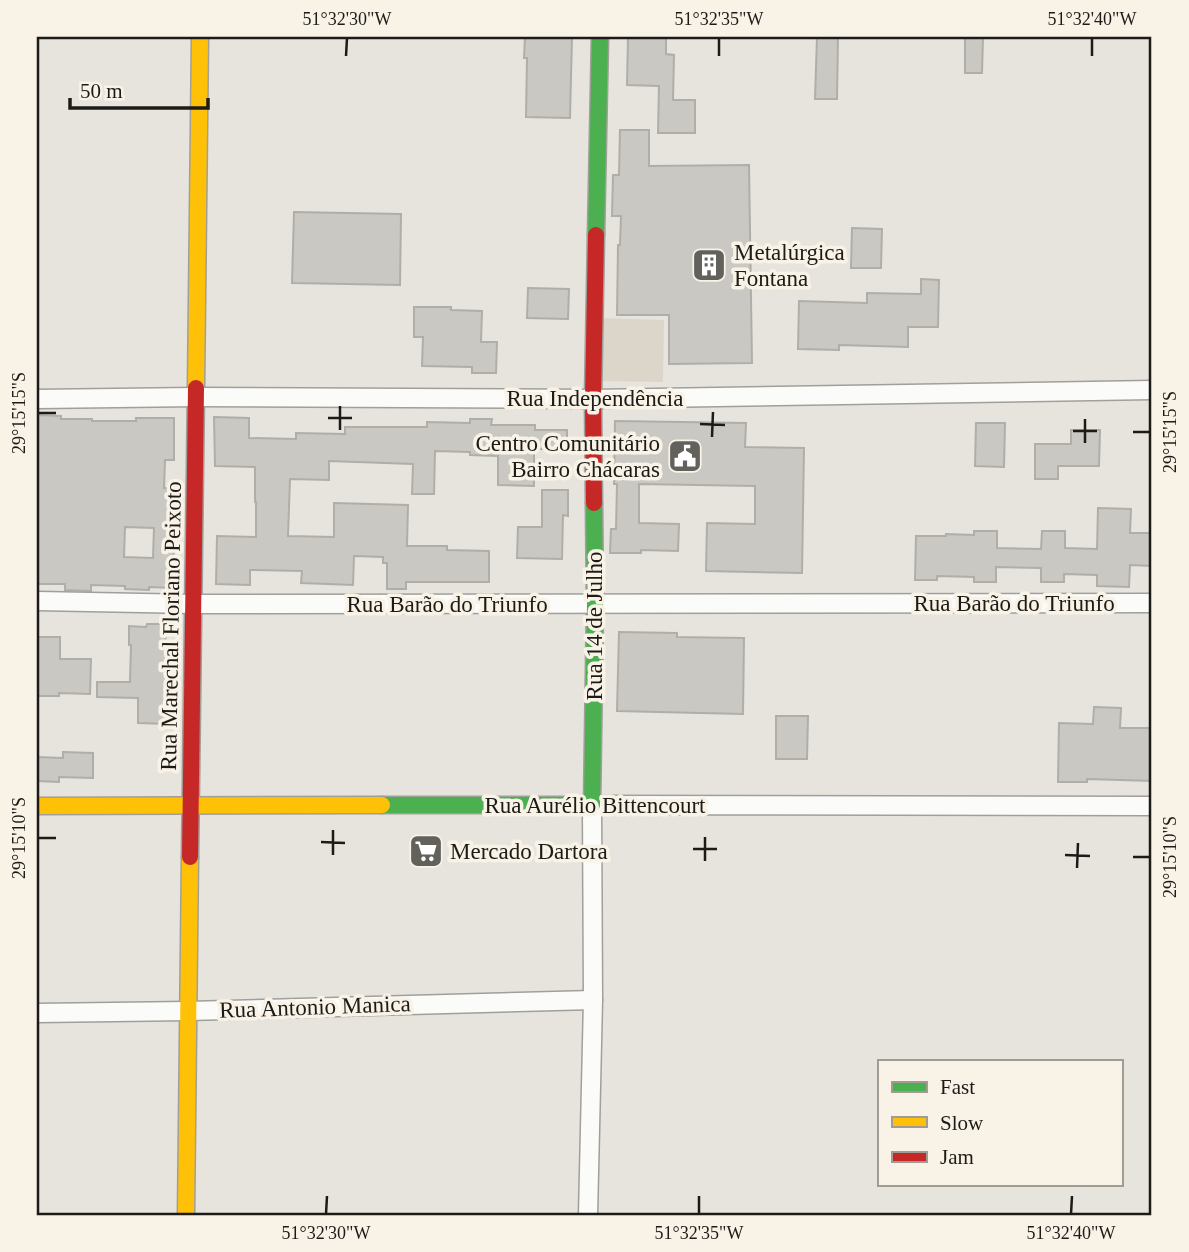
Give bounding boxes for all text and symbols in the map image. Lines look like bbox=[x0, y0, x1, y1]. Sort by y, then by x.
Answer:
text: 51°32'30"W bbox=[303, 9, 391, 29]
text: 51°32'35"W bbox=[675, 9, 763, 29]
text: 51°32'40"W bbox=[1048, 9, 1136, 29]
scale bar bbox=[70, 66, 208, 110]
text: 50 m bbox=[80, 79, 123, 103]
place label: Metalúrgica Fontana bbox=[734, 240, 845, 291]
building icon: Metalúrgica Fontana bbox=[690, 246, 728, 284]
text: 29°15'15"S bbox=[9, 372, 29, 454]
street label: Rua Independência bbox=[507, 386, 683, 411]
text: 29°15'15"S bbox=[1160, 391, 1180, 473]
place label: Centro Comunitário Bairro Chácaras bbox=[475, 431, 660, 482]
public building icon: Centro Comunitário Bairro Chácaras bbox=[666, 437, 704, 475]
street label: Rua Marechal Floriano Peixoto bbox=[156, 481, 186, 771]
street label: Rua 14 de Julho bbox=[582, 552, 607, 700]
street label: Rua Barão do Triunfo bbox=[913, 591, 1115, 616]
street label: Rua Barão do Triunfo bbox=[346, 592, 548, 617]
street label: Rua Aurélio Bittencourt bbox=[484, 793, 706, 818]
text: 29°15'10"S bbox=[9, 797, 29, 879]
text: 29°15'10"S bbox=[1160, 816, 1180, 898]
supermarket icon: Mercado Dartora bbox=[407, 832, 445, 870]
place label: Mercado Dartora bbox=[450, 839, 608, 864]
street label: Rua Antonio Manica bbox=[219, 991, 411, 1023]
legend bbox=[878, 1060, 1122, 1186]
text: Fast bbox=[940, 1075, 975, 1099]
text: Slow bbox=[940, 1111, 984, 1135]
text: Jam bbox=[940, 1145, 974, 1169]
text: 51°32'30"W bbox=[282, 1223, 370, 1243]
text: 51°32'35"W bbox=[655, 1223, 743, 1243]
text: 51°32'40"W bbox=[1027, 1223, 1115, 1243]

